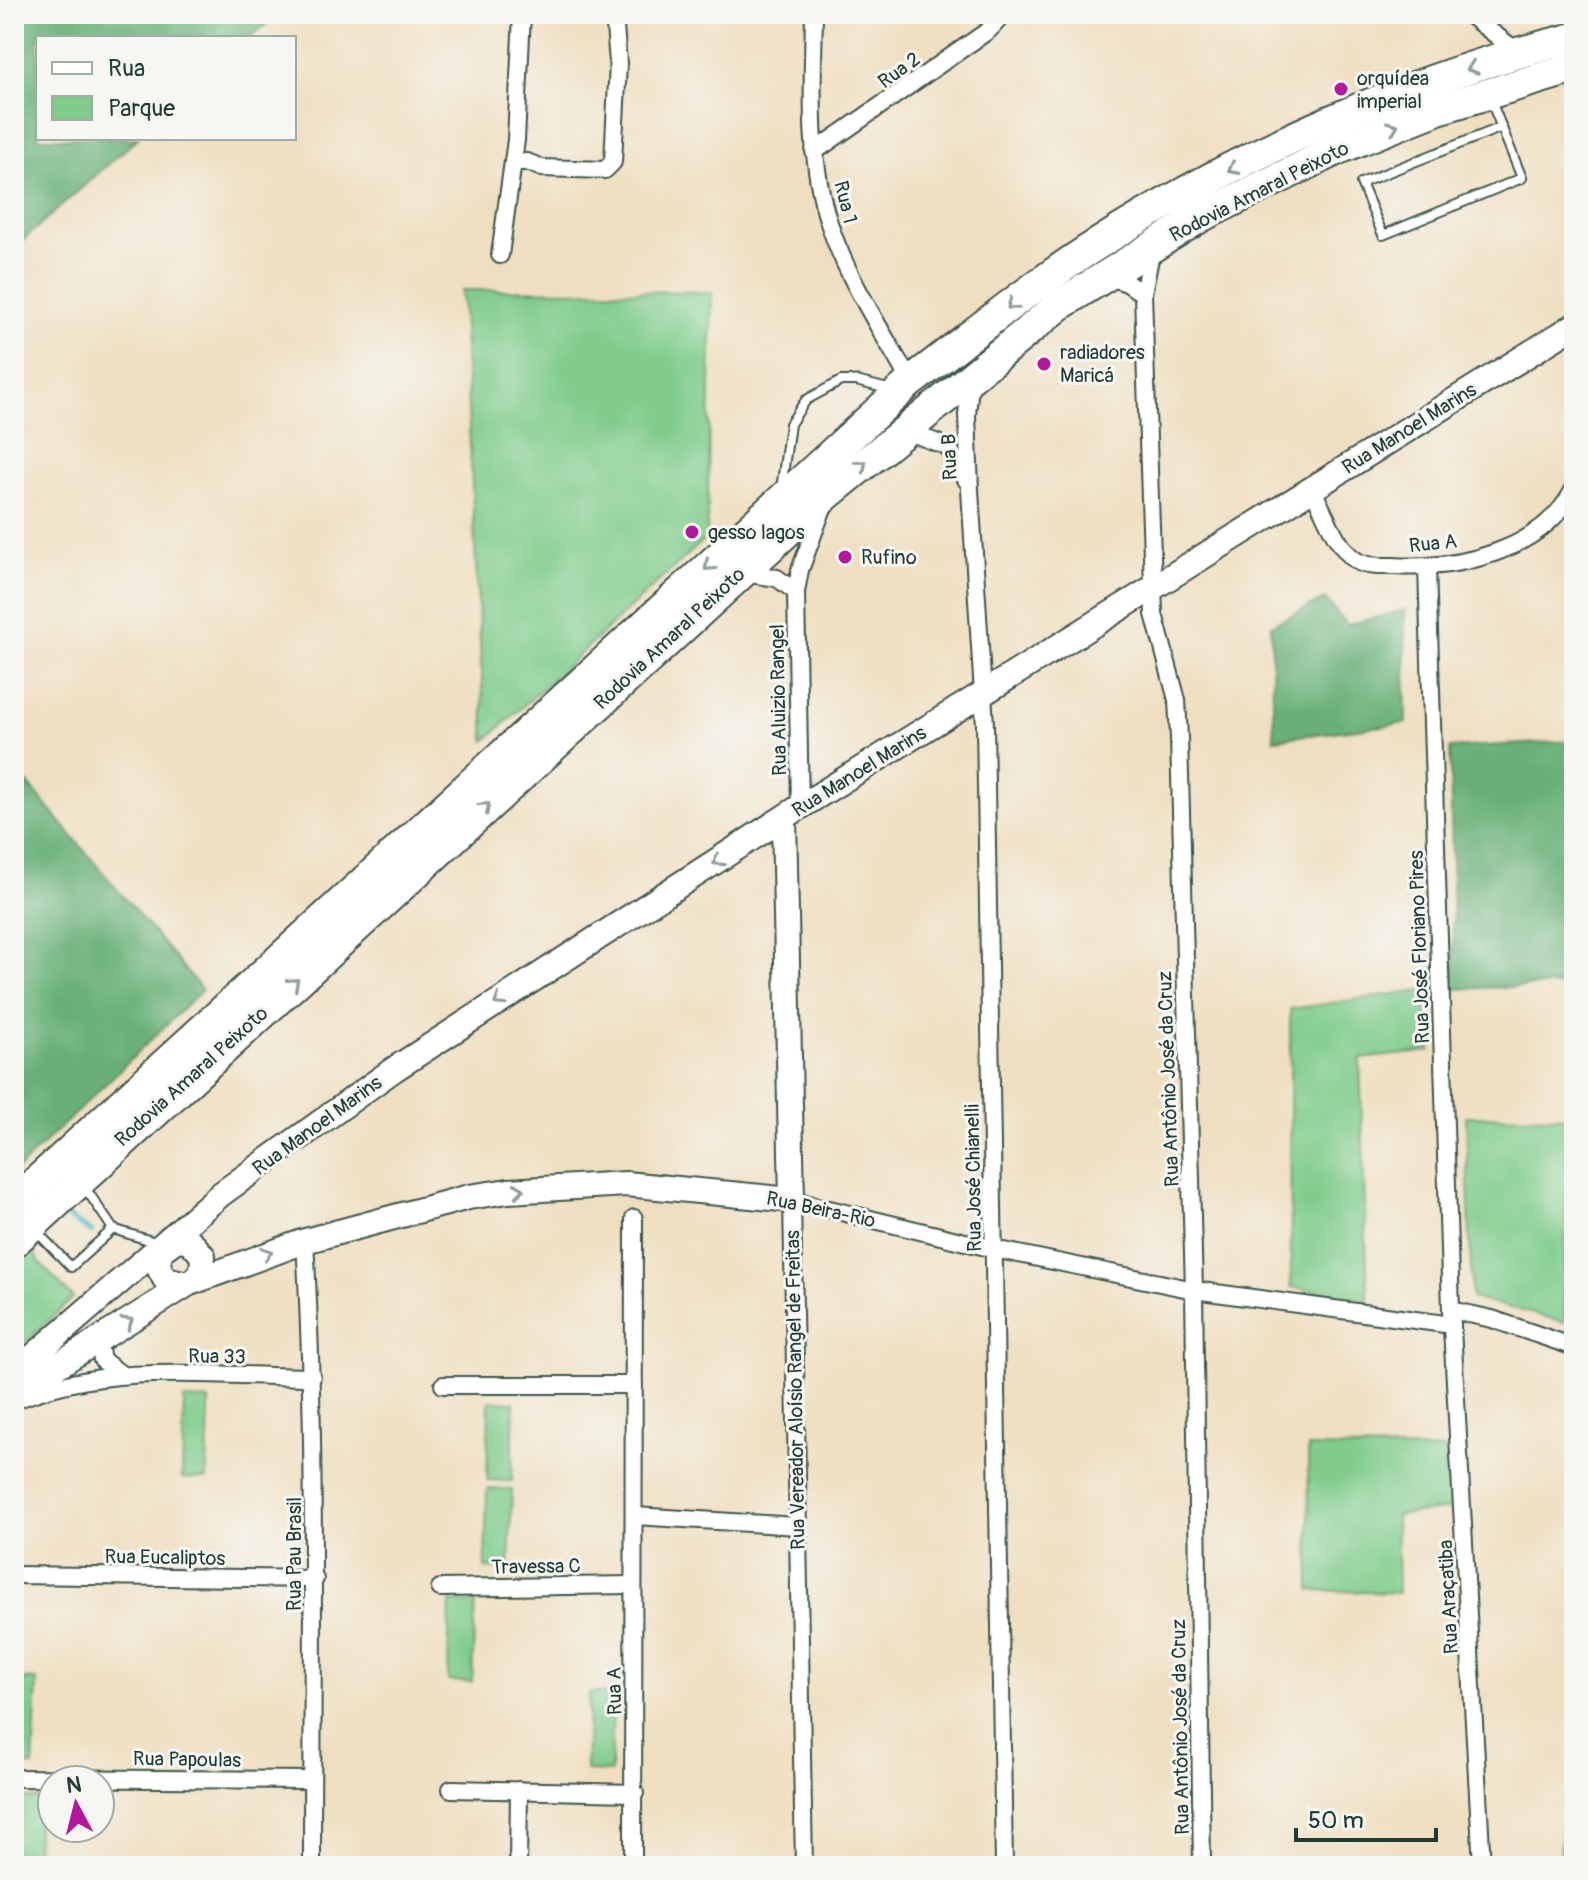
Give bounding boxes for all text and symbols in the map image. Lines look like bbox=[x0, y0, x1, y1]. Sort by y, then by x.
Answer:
legend bbox=[36, 36, 296, 140]
street label: Rua 2 bbox=[873, 47, 925, 94]
text: Rua bbox=[108, 54, 145, 83]
one-way arrow bbox=[1466, 58, 1480, 74]
place label: orquídea imperial bbox=[1357, 66, 1429, 114]
marker: orquídea imperial bbox=[1332, 80, 1350, 98]
text: Parque bbox=[108, 94, 175, 123]
one-way arrow bbox=[1385, 120, 1399, 137]
street label: Rodovia Amaral Peixoto bbox=[1165, 135, 1353, 247]
one-way arrow bbox=[1228, 159, 1242, 175]
street label: Rua 1 bbox=[828, 178, 863, 226]
one-way arrow bbox=[1006, 295, 1021, 309]
place label: radiadores Maricá bbox=[1060, 340, 1145, 388]
marker: radiadores Maricá bbox=[1035, 355, 1053, 373]
street label: Rua Manoel Marins bbox=[1337, 377, 1481, 480]
street label: Rua B bbox=[936, 433, 963, 481]
one-way arrow bbox=[853, 460, 868, 475]
place label: gesso lagos bbox=[708, 520, 805, 545]
marker: gesso lagos bbox=[683, 523, 701, 541]
street label: Rua A bbox=[1408, 529, 1458, 558]
place label: Rufino bbox=[861, 545, 917, 570]
marker: Rufino bbox=[836, 548, 854, 566]
one-way arrow bbox=[704, 556, 719, 570]
street label: Rodovia Amaral Peixoto bbox=[588, 562, 750, 715]
street label: Rua Aluizio Rangel bbox=[765, 624, 792, 776]
street label: Rua Manoel Marins bbox=[787, 720, 931, 823]
one-way arrow bbox=[476, 802, 491, 816]
street label: Rua José Floriano Pires bbox=[1404, 850, 1435, 1044]
one-way arrow bbox=[712, 851, 727, 866]
street label: Rua Antônio José da Cruz bbox=[1152, 971, 1185, 1187]
one-way arrow bbox=[284, 978, 299, 992]
one-way arrow bbox=[494, 992, 508, 1007]
street label: Rodovia Amaral Peixoto bbox=[109, 1001, 273, 1152]
street label: Rua Manoel Marins bbox=[248, 1070, 387, 1181]
street label: Rua José Chianelli bbox=[960, 1104, 987, 1252]
one-way arrow bbox=[513, 1182, 526, 1199]
street label: Rua Beira-Rio bbox=[764, 1186, 878, 1233]
street label: Rua Vereador Aloísio Rangel de Freitas bbox=[780, 1230, 811, 1550]
one-way arrow bbox=[260, 1247, 274, 1263]
one-way arrow bbox=[119, 1316, 134, 1332]
street label: Rua 33 bbox=[188, 1343, 246, 1370]
street label: Rua Pau Brasil bbox=[282, 1497, 307, 1611]
street label: Rua Araçatiba bbox=[1433, 1539, 1464, 1655]
street label: Rua Eucaliptos bbox=[104, 1544, 226, 1571]
street label: Travessa C bbox=[491, 1553, 581, 1580]
street label: Rua Antônio José da Cruz bbox=[1166, 1619, 1195, 1835]
street label: Rua A bbox=[602, 1667, 627, 1715]
street label: Rua Papoulas bbox=[133, 1746, 241, 1773]
north arrow bbox=[36, 1764, 116, 1844]
text: N bbox=[65, 1770, 83, 1800]
scale bar bbox=[1296, 1792, 1436, 1842]
text: 50 m bbox=[1308, 1806, 1364, 1835]

